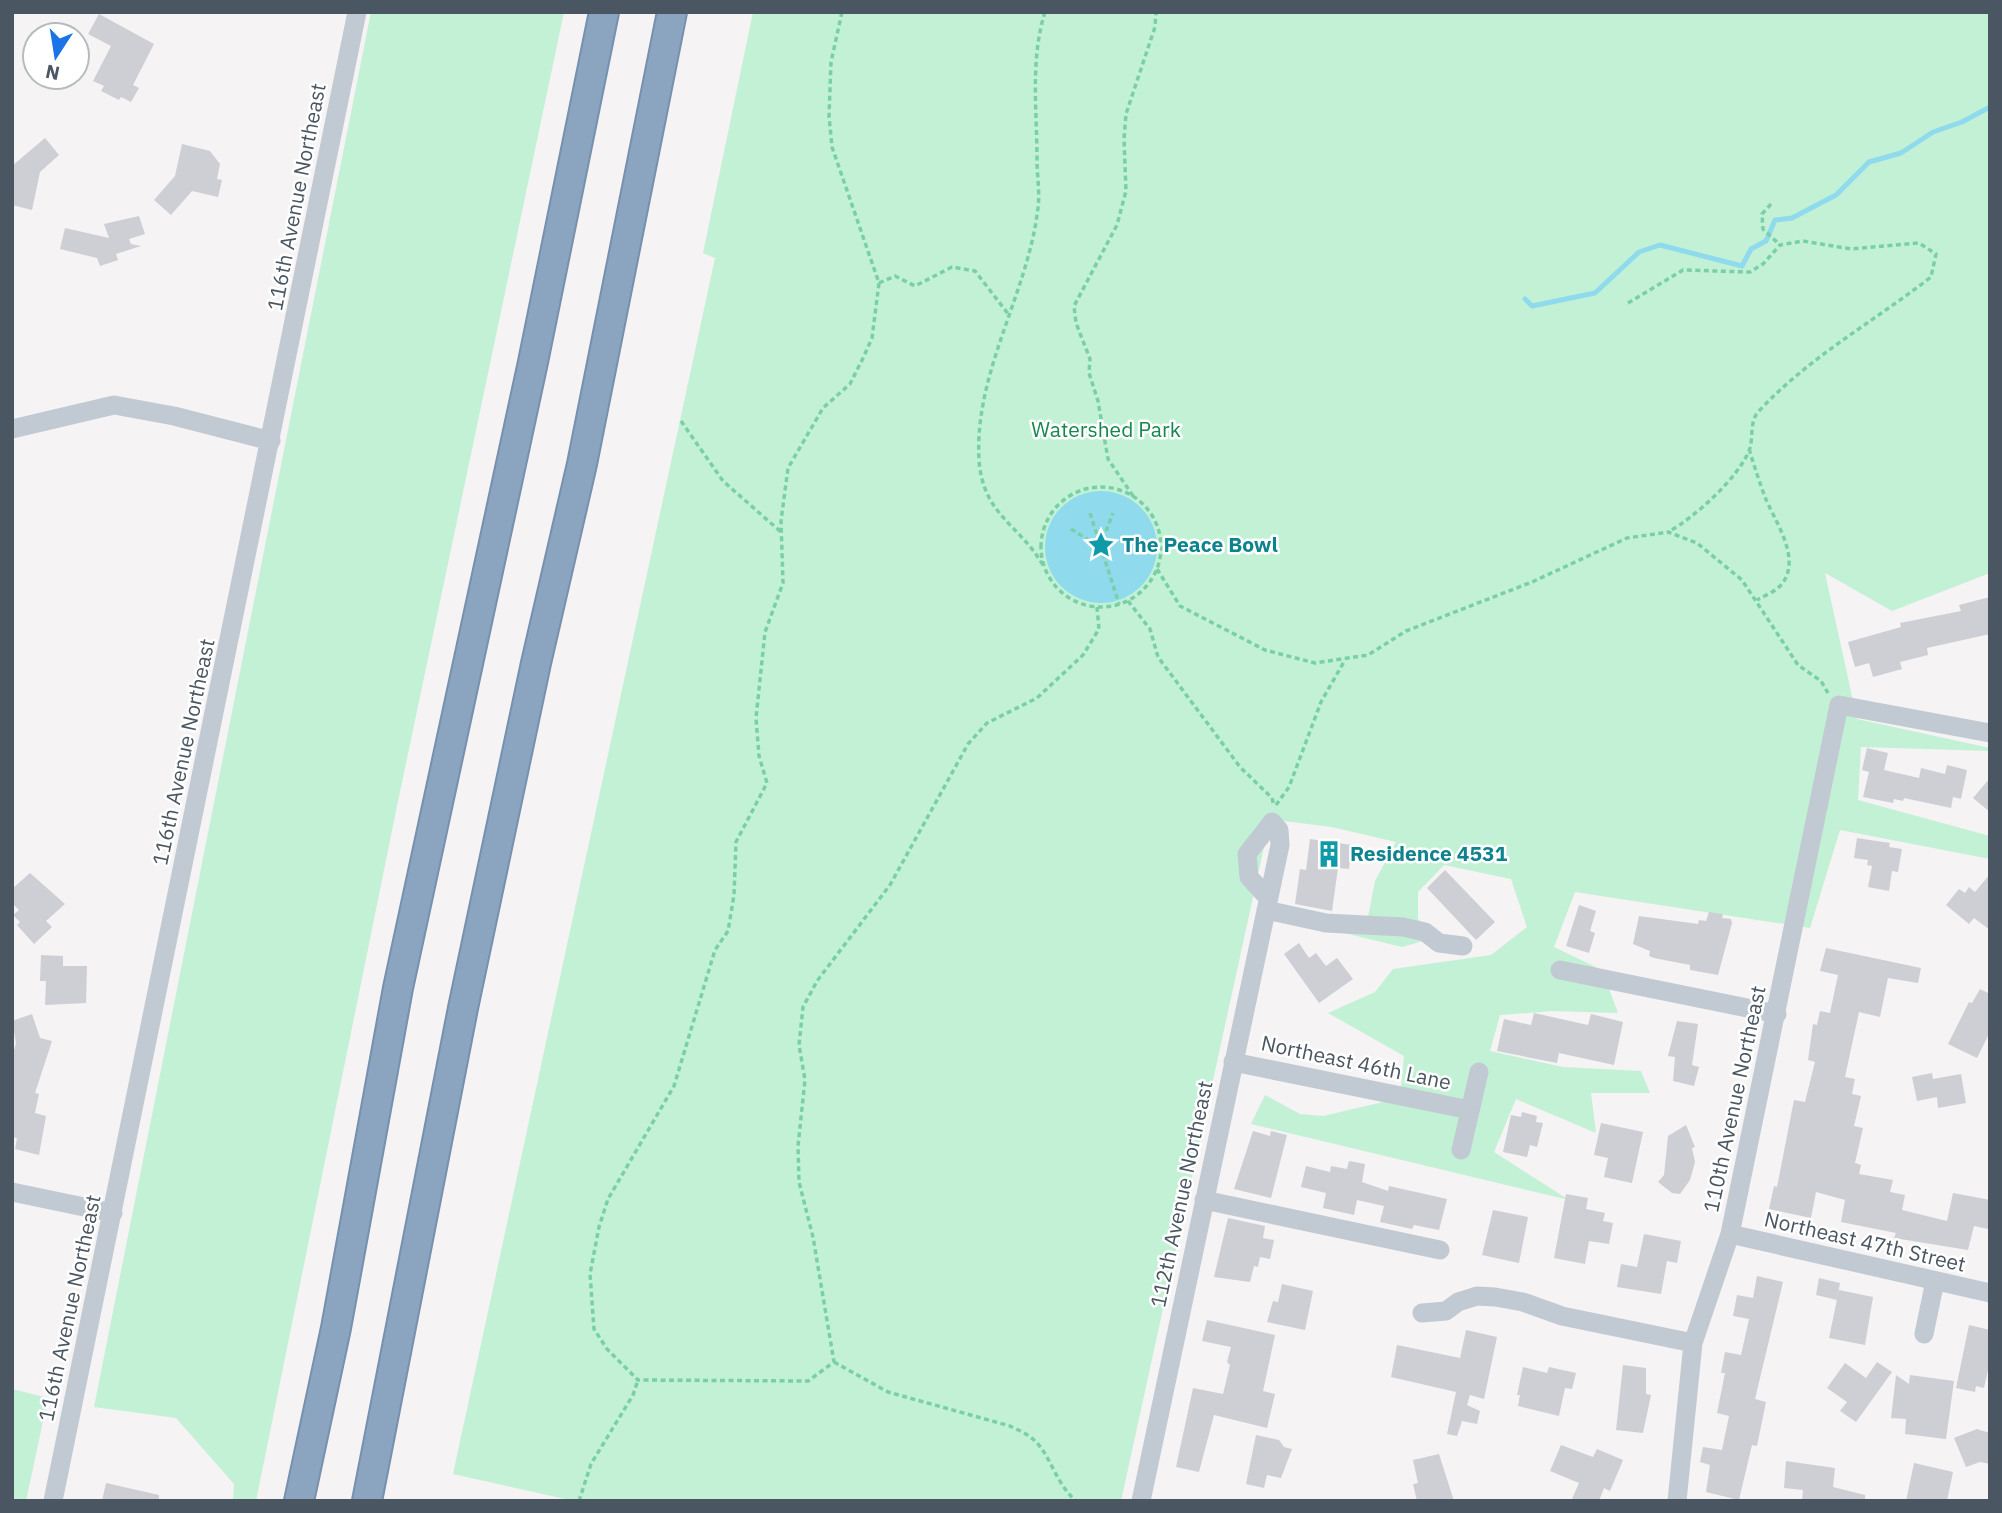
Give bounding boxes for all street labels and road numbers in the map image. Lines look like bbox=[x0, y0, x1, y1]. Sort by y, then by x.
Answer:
street label: 116th Avenue Northeast bbox=[260, 81, 332, 313]
street label: 116th Avenue Northeast bbox=[145, 636, 221, 868]
street label: 110th Avenue Northeast bbox=[1696, 983, 1772, 1215]
street label: Northeast 46th Lane bbox=[1259, 1028, 1454, 1096]
street label: 112th Avenue Northeast bbox=[1143, 1078, 1219, 1310]
street label: 116th Avenue Northeast bbox=[31, 1192, 107, 1424]
street label: Northeast 47th Street bbox=[1762, 1204, 1969, 1278]

